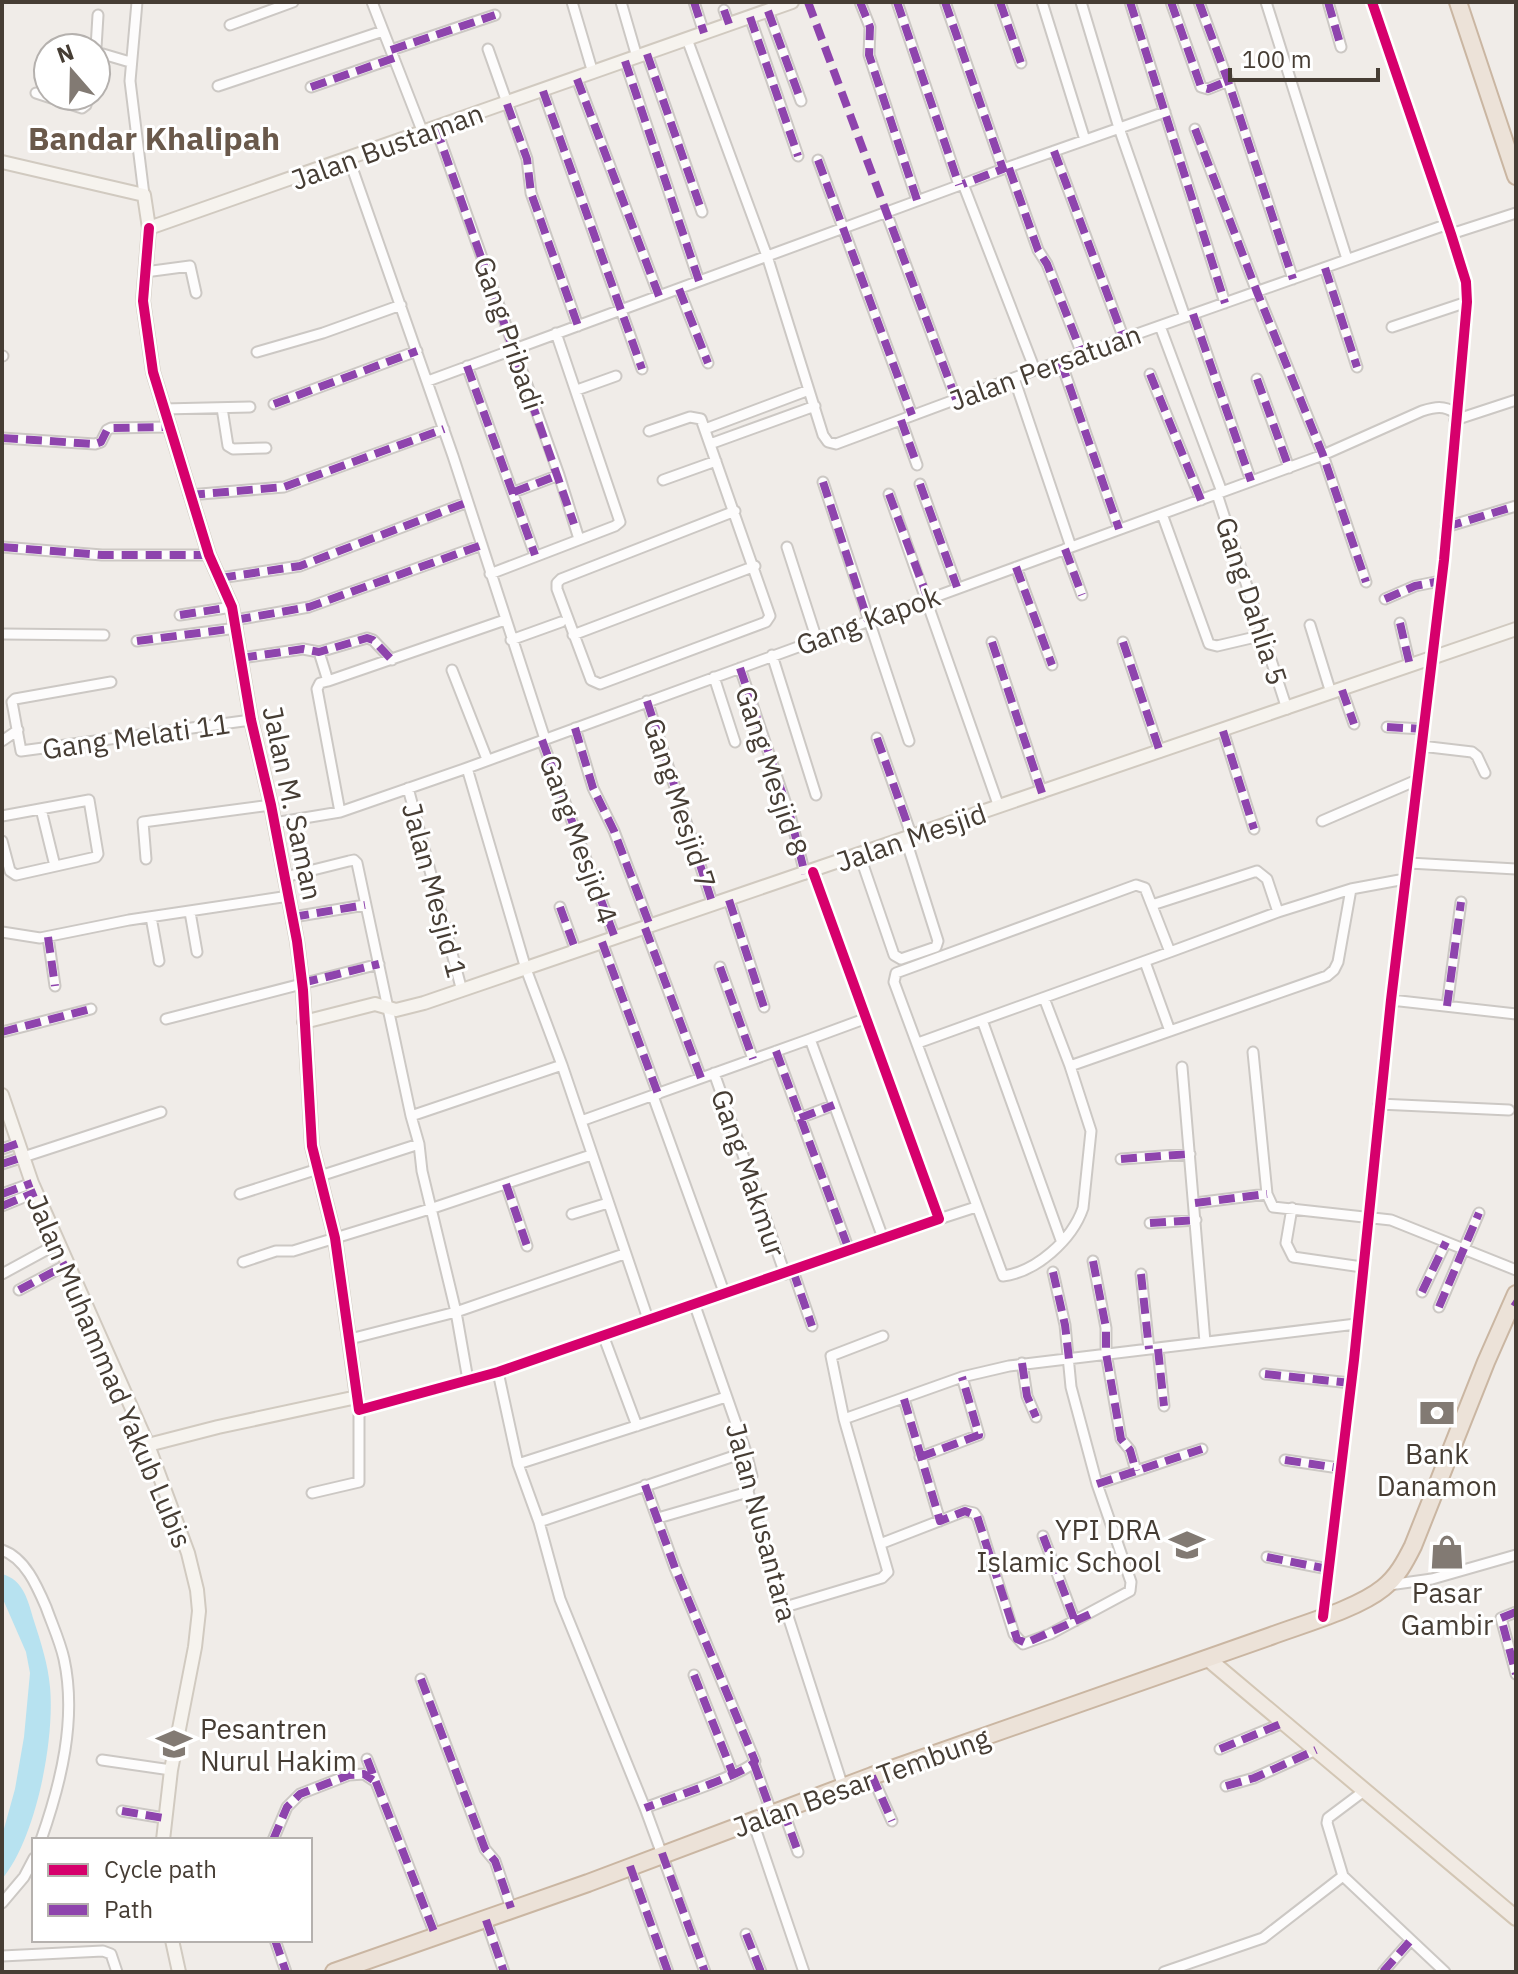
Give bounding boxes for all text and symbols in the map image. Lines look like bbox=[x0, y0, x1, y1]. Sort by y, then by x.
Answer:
north arrow bbox=[32, 32, 112, 112]
scale bar bbox=[1230, 32, 1378, 82]
text: N bbox=[53, 36, 77, 69]
text: 100 m bbox=[1242, 43, 1312, 75]
street label: Jalan Bustaman bbox=[286, 94, 488, 198]
district label: Bandar Khalipah bbox=[28, 117, 280, 159]
street label: Gang Pribadi bbox=[465, 251, 553, 415]
street label: Jalan Persatuan bbox=[944, 315, 1146, 419]
street label: Gang Dahlia 5 bbox=[1207, 512, 1297, 690]
street label: Gang Kapok bbox=[791, 577, 945, 663]
street label: Gang Mesjid 8 bbox=[727, 681, 817, 861]
street label: Jalan M. Saman bbox=[254, 702, 332, 904]
street label: Gang Melati 11 bbox=[40, 704, 232, 768]
street label: Gang Mesjid 7 bbox=[635, 713, 725, 893]
street label: Gang Mesjid 4 bbox=[531, 749, 627, 929]
street label: Jalan Mesjid bbox=[831, 794, 991, 880]
street label: Jalan Mesjid 1 bbox=[394, 798, 476, 982]
street label: Gang Makmur bbox=[703, 1084, 795, 1262]
street label: Jalan Muhammad Yakub Lubis bbox=[19, 1189, 201, 1553]
bank icon: Bank Danamon bbox=[1418, 1394, 1456, 1432]
street label: Jalan Nusantara bbox=[718, 1418, 806, 1626]
place label: Bank Danamon bbox=[1377, 1435, 1497, 1504]
place label: YPI DRA Islamic School bbox=[976, 1511, 1161, 1580]
school or university icon: YPI DRA Islamic School bbox=[1168, 1526, 1206, 1564]
shop icon: Pasar Gambir bbox=[1428, 1533, 1466, 1571]
place label: Pasar Gambir bbox=[1401, 1574, 1493, 1643]
place label: Pesantren Nurul Hakim bbox=[200, 1710, 357, 1779]
street label: Jalan Besar Tembung bbox=[728, 1718, 995, 1846]
school or university icon: Pesantren Nurul Hakim bbox=[155, 1725, 193, 1763]
legend bbox=[32, 1838, 312, 1942]
text: Cycle path bbox=[104, 1853, 217, 1885]
text: Path bbox=[104, 1893, 153, 1925]

